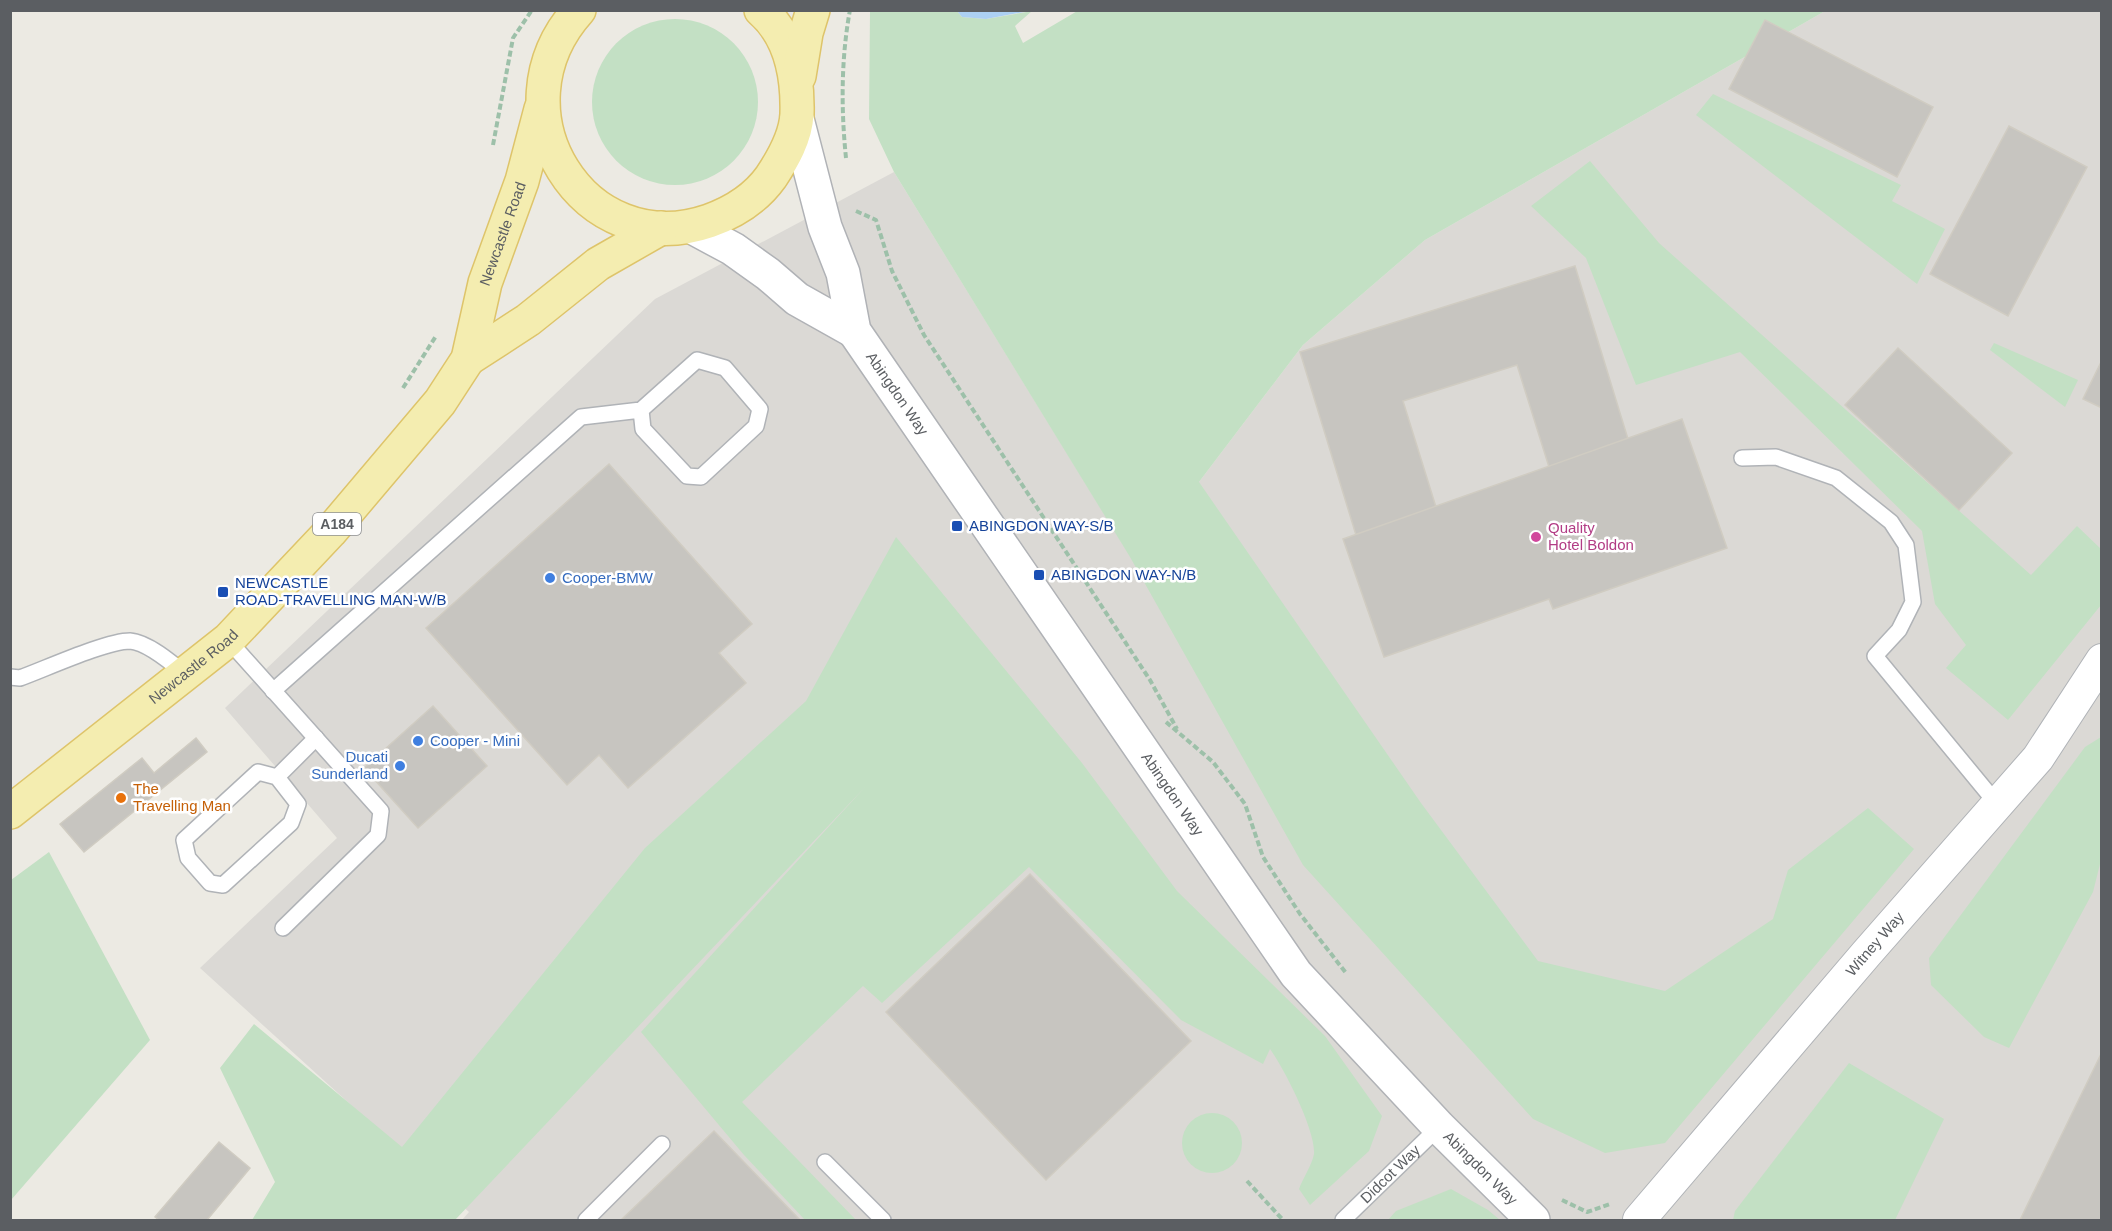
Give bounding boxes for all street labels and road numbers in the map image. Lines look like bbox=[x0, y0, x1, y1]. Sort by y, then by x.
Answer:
street label: Newcastle Road bbox=[476, 179, 529, 288]
street label: Abingdon Way bbox=[863, 349, 932, 439]
road number: A184 bbox=[313, 513, 361, 535]
street label: Newcastle Road bbox=[145, 626, 241, 707]
street label: Abingdon Way bbox=[1138, 749, 1208, 839]
street label: Witney Way bbox=[1842, 908, 1907, 979]
street label: Abingdon Way bbox=[1440, 1127, 1522, 1208]
street label: Didcot Way bbox=[1357, 1141, 1424, 1206]

